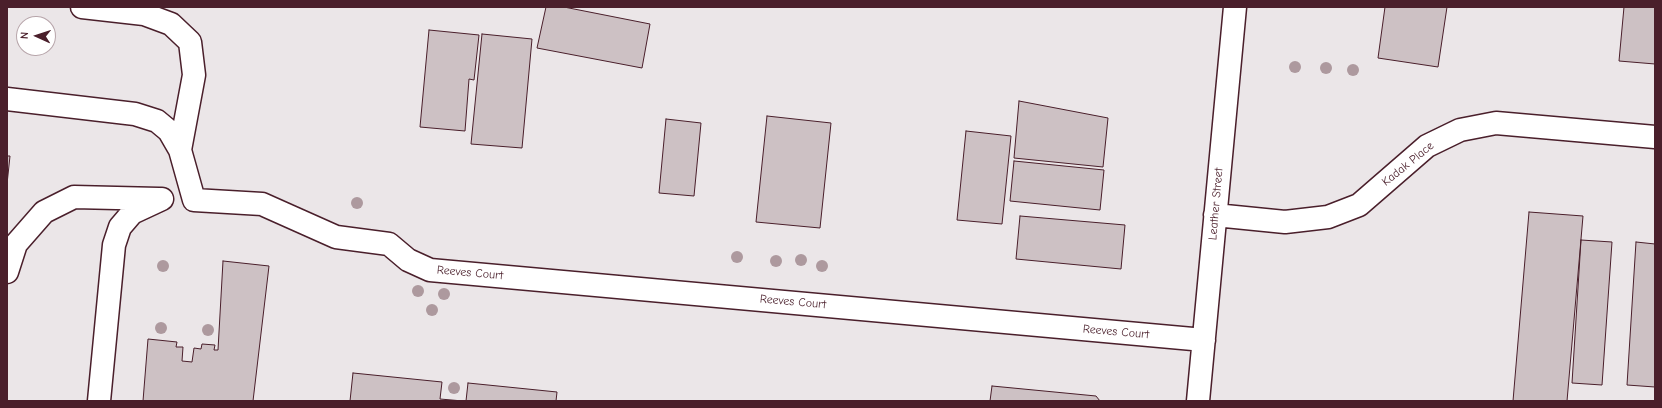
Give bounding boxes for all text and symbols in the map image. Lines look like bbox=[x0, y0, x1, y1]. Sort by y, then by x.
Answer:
north arrow bbox=[16, 16, 56, 56]
text: N bbox=[18, 31, 31, 39]
street label: Kadak Place bbox=[1379, 139, 1437, 189]
street label: Leather Street bbox=[1206, 167, 1226, 241]
street label: Reeves Court bbox=[436, 263, 504, 283]
street label: Reeves Court bbox=[759, 292, 827, 312]
street label: Reeves Court bbox=[1082, 322, 1150, 342]

